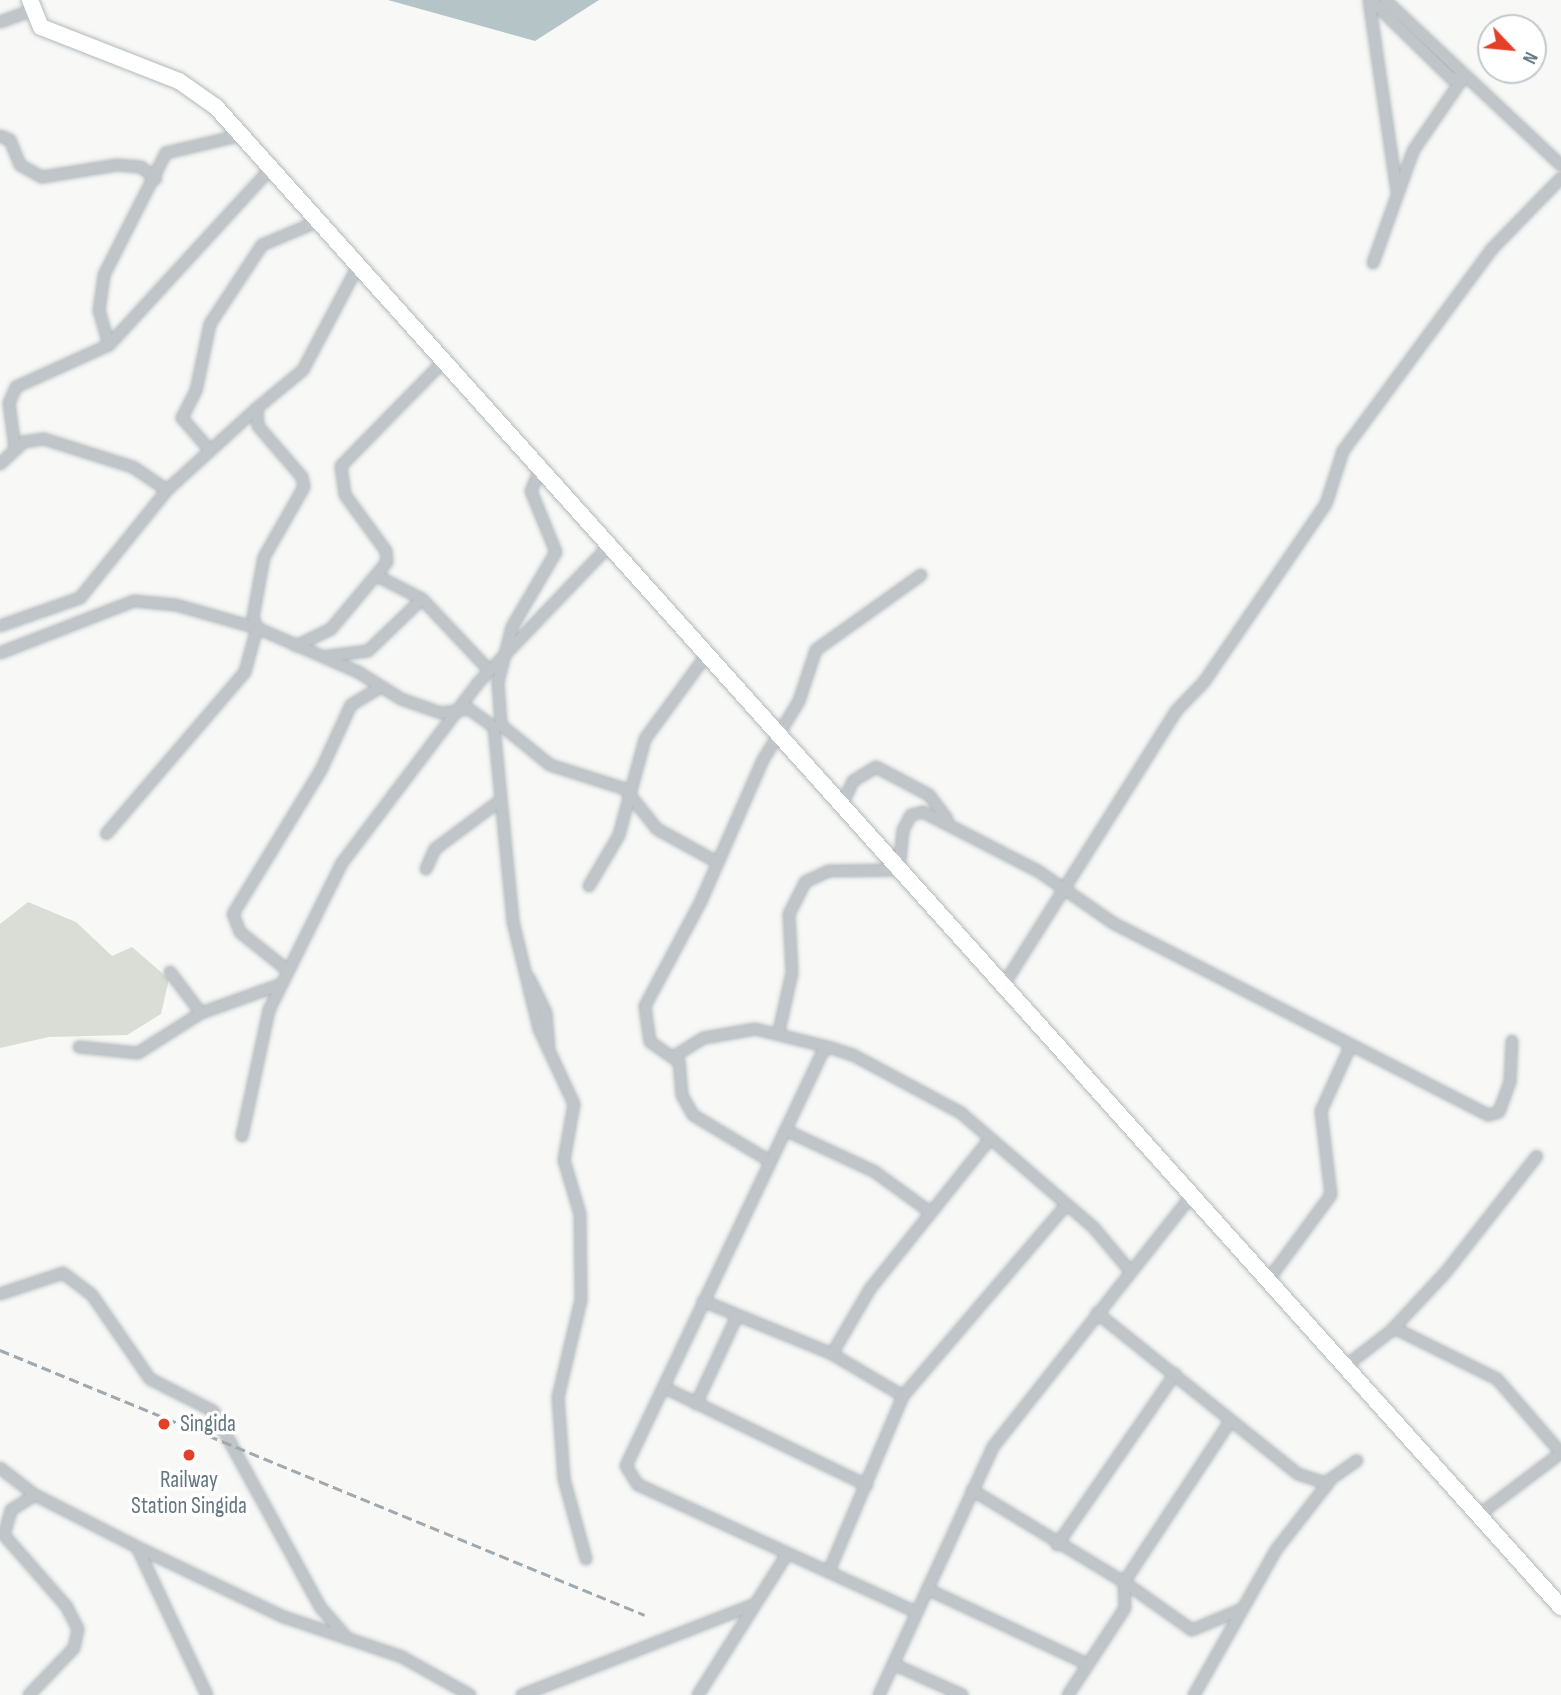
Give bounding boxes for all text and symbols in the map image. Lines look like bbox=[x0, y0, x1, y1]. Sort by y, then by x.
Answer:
north arrow bbox=[1477, 14, 1547, 84]
text: N bbox=[1517, 48, 1542, 67]
place label: Singida bbox=[180, 1410, 236, 1438]
marker: Singida bbox=[154, 1414, 174, 1434]
marker: Railway Station Singida bbox=[181, 1447, 197, 1463]
place label: Railway Station Singida bbox=[131, 1466, 247, 1520]

